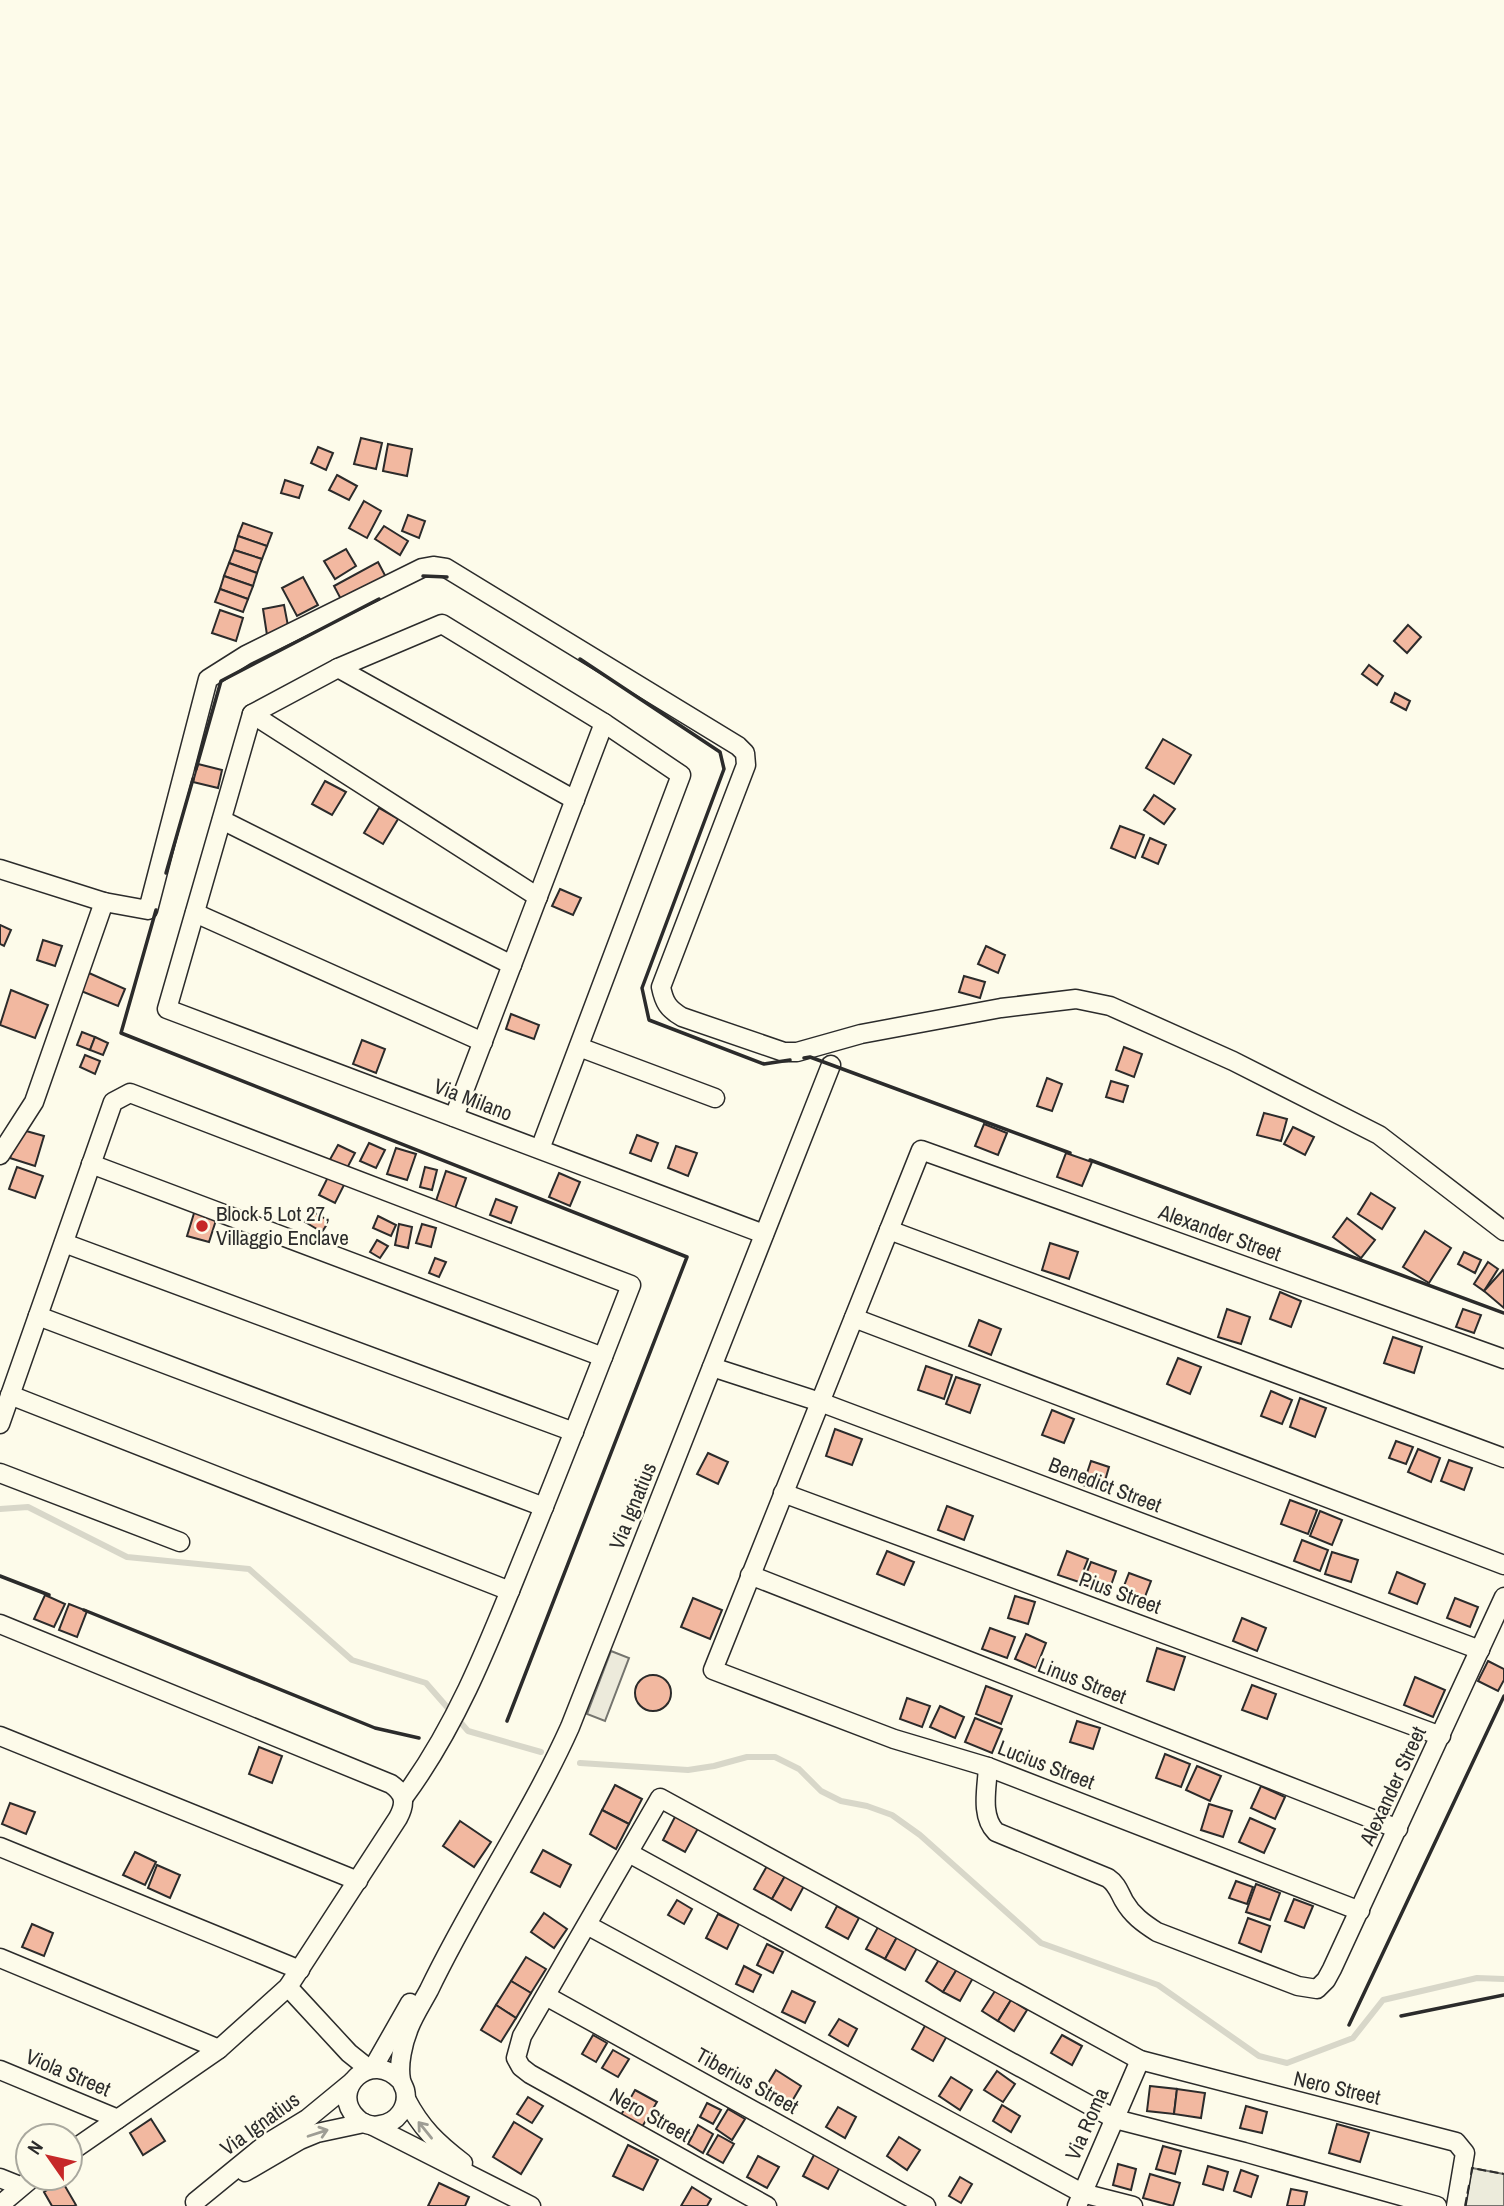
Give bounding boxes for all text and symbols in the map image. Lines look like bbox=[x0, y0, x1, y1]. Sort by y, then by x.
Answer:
street label: Via Milano bbox=[430, 1071, 517, 1128]
street label: Alexander Street bbox=[1154, 1197, 1286, 1268]
place label: Block 5 Lot 27, Villaggio Enclave bbox=[216, 1199, 349, 1252]
marker: Block 5 Lot 27, Villaggio Enclave bbox=[194, 1218, 210, 1234]
street label: Benedict Street bbox=[1045, 1450, 1166, 1519]
street label: Via Ignatius bbox=[602, 1458, 663, 1554]
street label: Pius Street bbox=[1075, 1564, 1165, 1621]
street label: Linus Street bbox=[1034, 1650, 1131, 1711]
street label: Alexander Street bbox=[1352, 1721, 1433, 1851]
street label: Lucius Street bbox=[994, 1733, 1099, 1796]
street label: Tiberius Street bbox=[691, 2040, 804, 2121]
street label: Viola Street bbox=[21, 2042, 115, 2103]
street label: Nero Street bbox=[1291, 2063, 1383, 2112]
street label: Nero Street bbox=[605, 2081, 696, 2149]
street label: Via Roma bbox=[1058, 2083, 1115, 2165]
street label: Via Ignatius bbox=[214, 2085, 305, 2162]
north arrow bbox=[14, 2122, 84, 2192]
one-way arrow bbox=[417, 2122, 433, 2140]
one-way arrow bbox=[307, 2126, 329, 2139]
text: N bbox=[21, 2136, 49, 2159]

